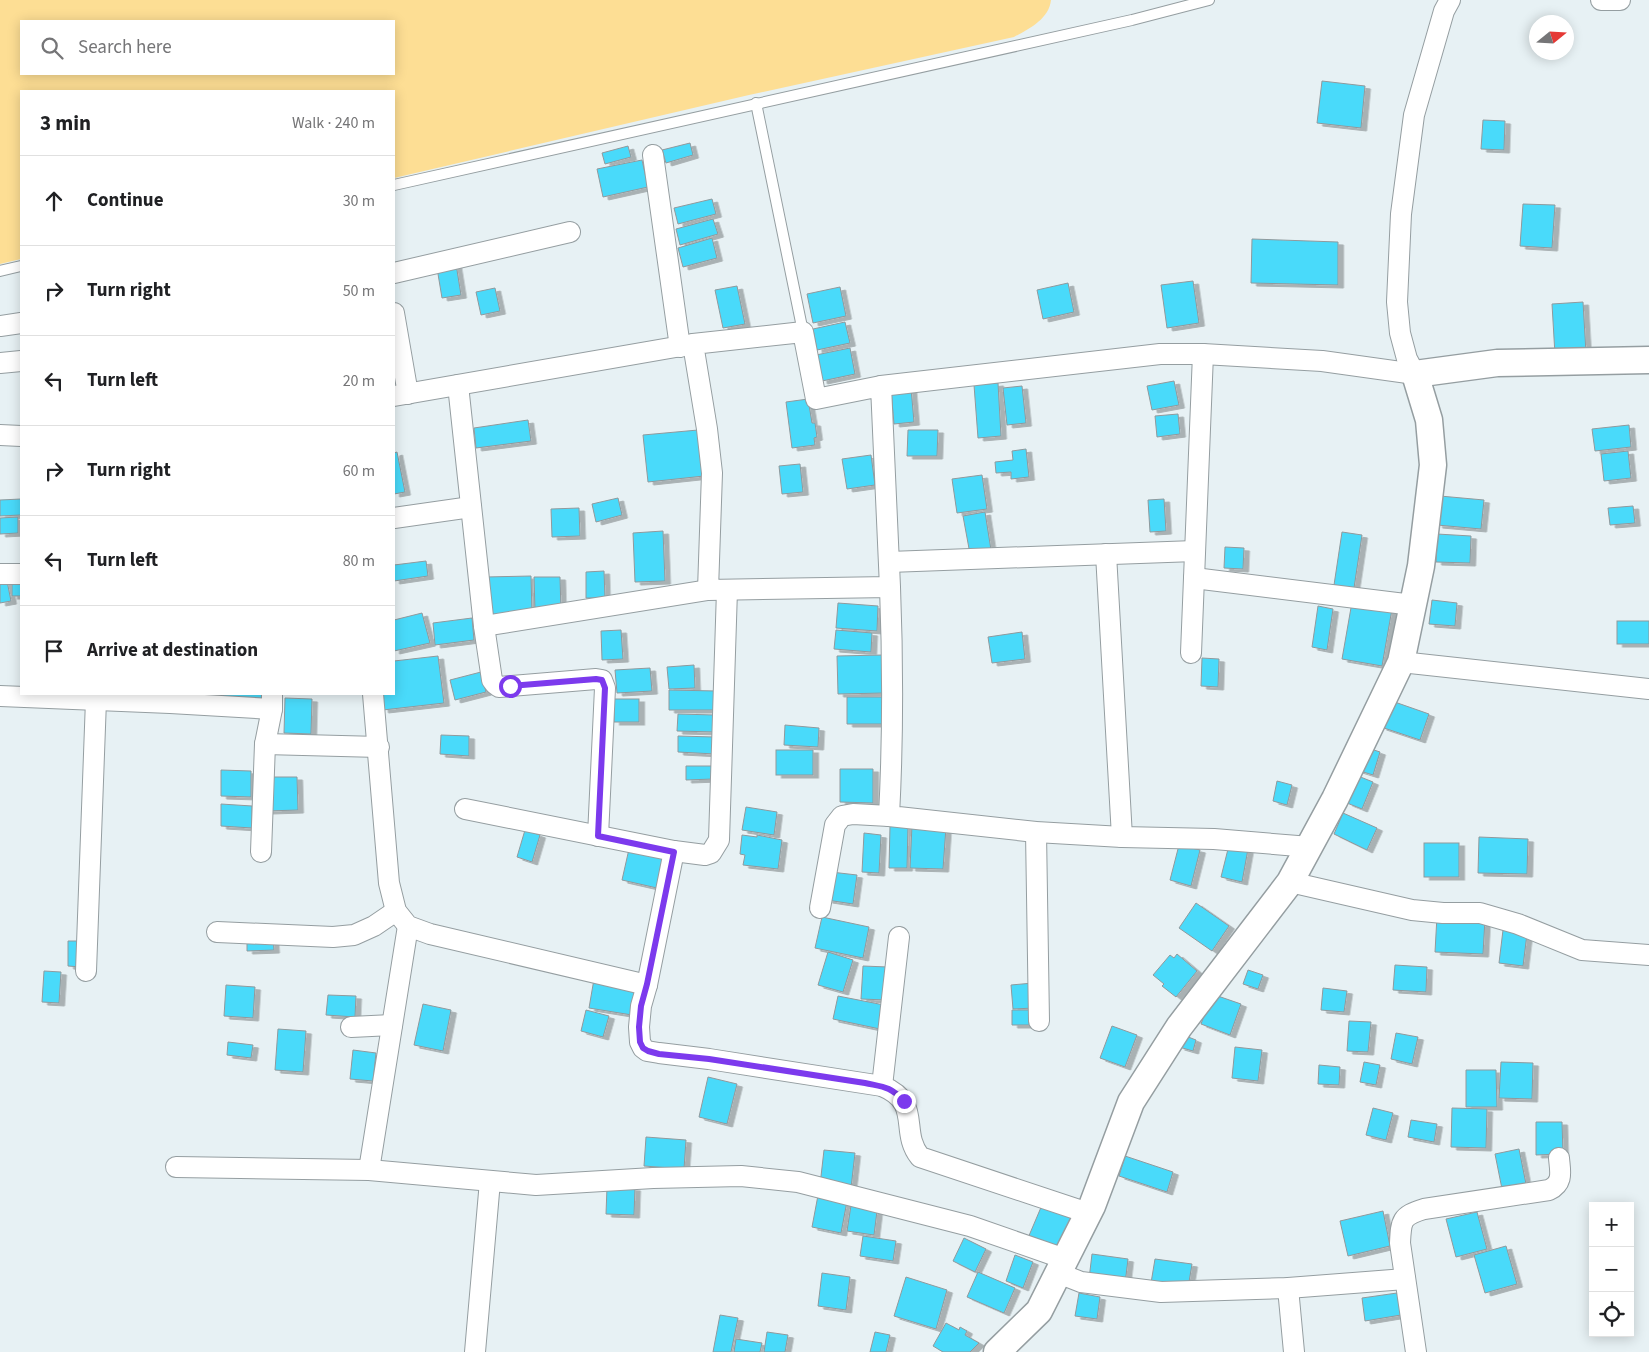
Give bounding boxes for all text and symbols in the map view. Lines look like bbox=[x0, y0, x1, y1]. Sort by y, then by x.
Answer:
north arrow bbox=[1529, 15, 1574, 60]
search box bbox=[20, 20, 395, 75]
icon: search bbox=[38, 34, 66, 62]
text: Search here bbox=[78, 34, 172, 61]
text: 3 min bbox=[40, 108, 91, 138]
text: Walk · 240 m bbox=[292, 112, 375, 134]
icon: ahead bbox=[40, 187, 68, 215]
text: Continue bbox=[87, 187, 164, 214]
text: 30 m bbox=[343, 190, 375, 212]
icon: right bbox=[40, 277, 68, 305]
text: Turn right bbox=[87, 277, 171, 304]
text: 50 m bbox=[343, 280, 375, 302]
icon: left bbox=[40, 367, 68, 395]
text: Turn left bbox=[87, 367, 158, 394]
text: 20 m bbox=[343, 370, 375, 392]
icon: right bbox=[40, 457, 68, 485]
text: Turn right bbox=[87, 457, 171, 484]
text: 60 m bbox=[343, 460, 375, 482]
icon: left bbox=[40, 547, 68, 575]
text: Turn left bbox=[87, 547, 158, 574]
text: 80 m bbox=[343, 550, 375, 572]
icon: arrive bbox=[40, 637, 68, 665]
text: Arrive at destination bbox=[87, 637, 258, 664]
route start bbox=[499, 675, 522, 698]
route end bbox=[893, 1090, 916, 1113]
map controls bbox=[1589, 1202, 1634, 1337]
button: + bbox=[1589, 1202, 1634, 1247]
button: − bbox=[1589, 1247, 1634, 1292]
button: locate bbox=[1589, 1292, 1634, 1337]

